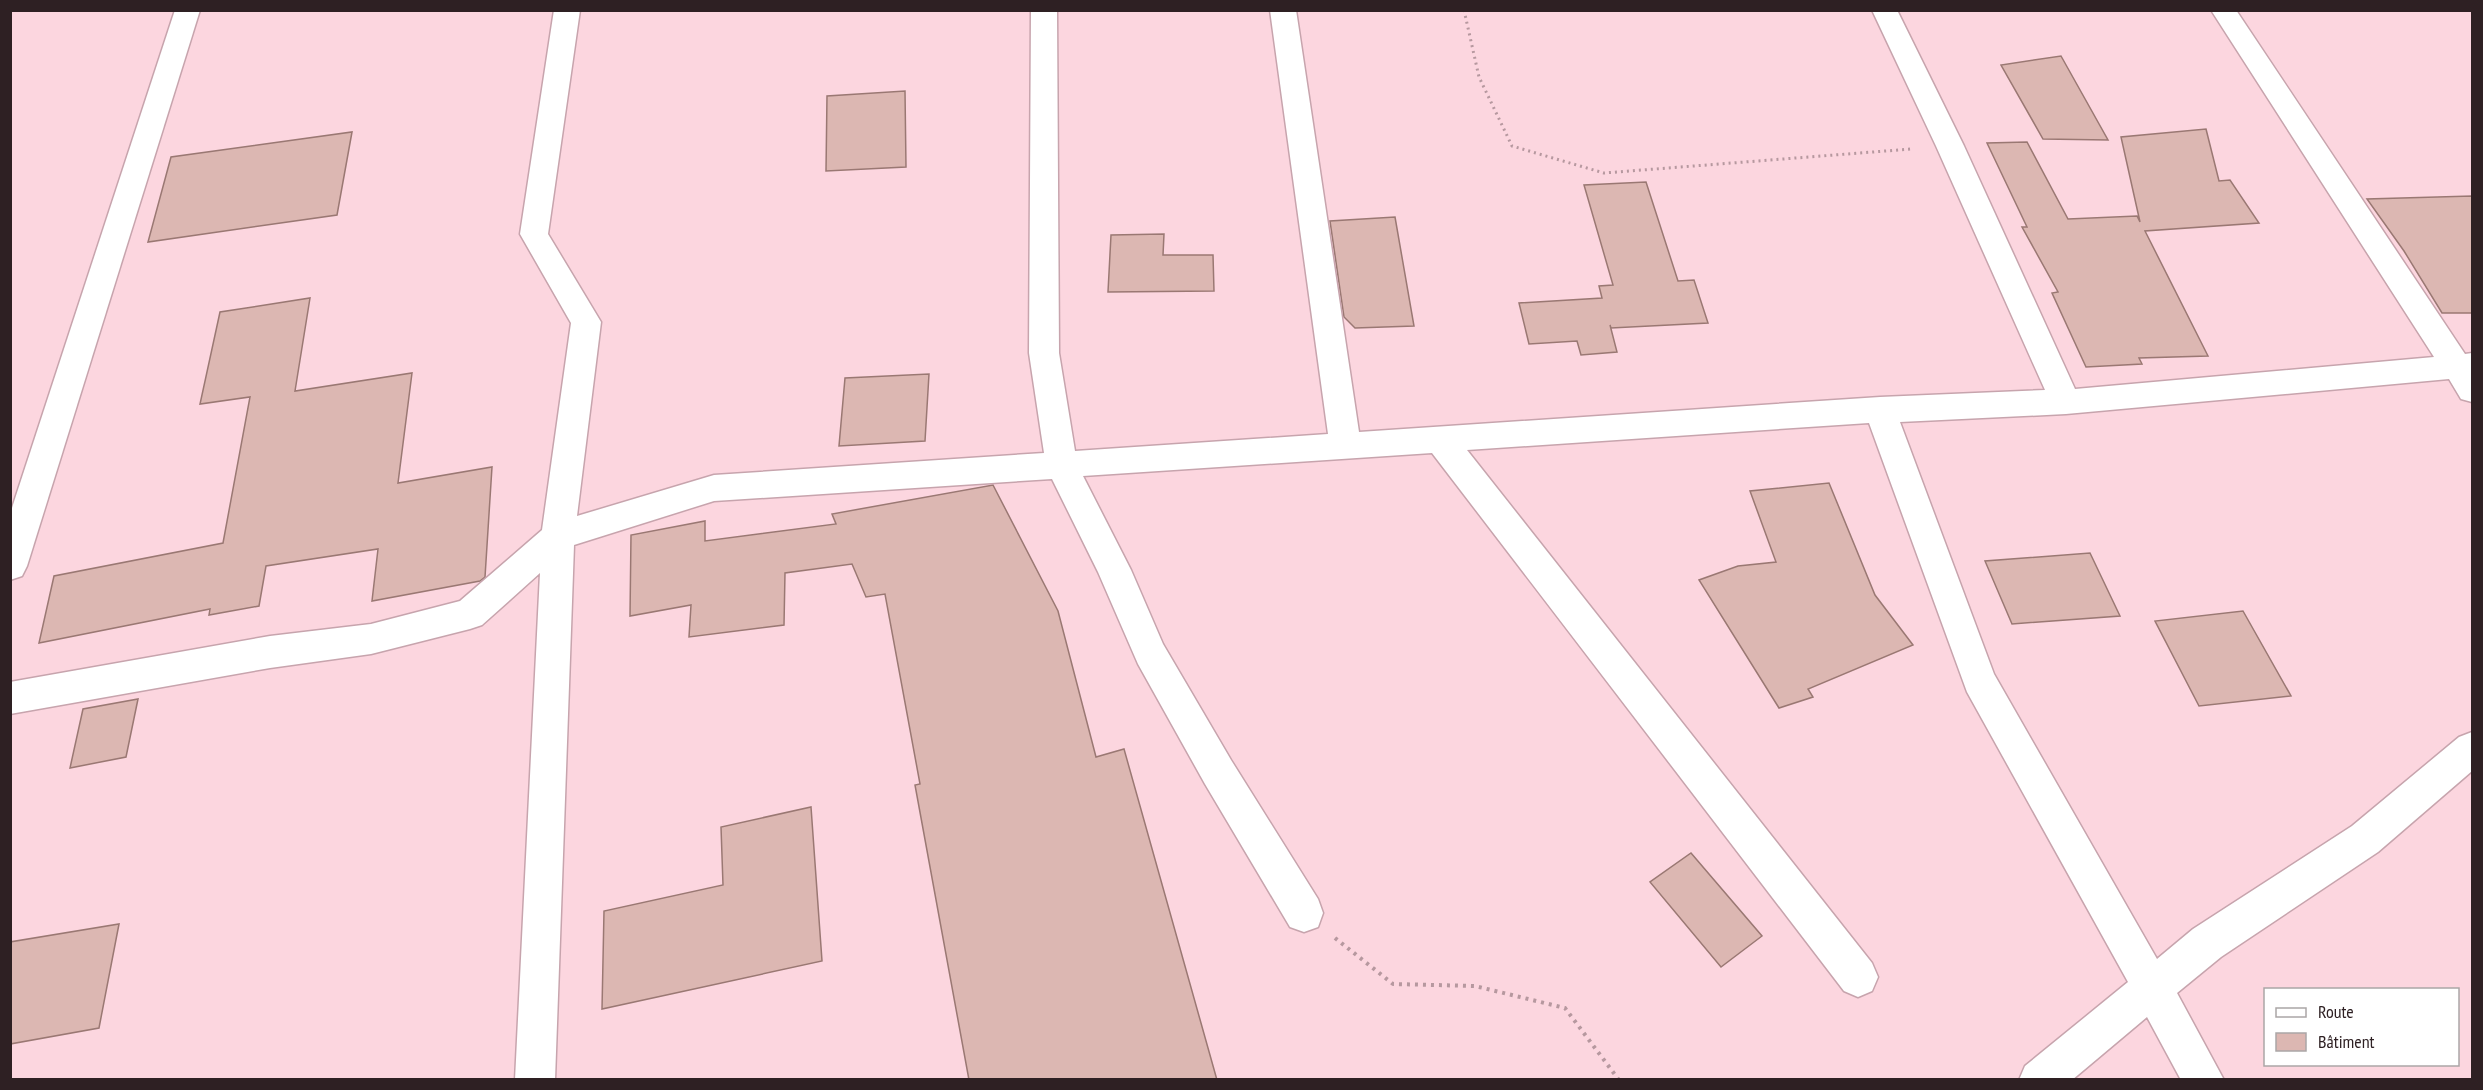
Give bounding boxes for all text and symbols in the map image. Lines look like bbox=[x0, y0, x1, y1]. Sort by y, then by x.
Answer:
legend bbox=[2264, 988, 2459, 1066]
text: Route bbox=[2318, 1000, 2354, 1023]
text: Bâtiment bbox=[2318, 1030, 2375, 1053]

